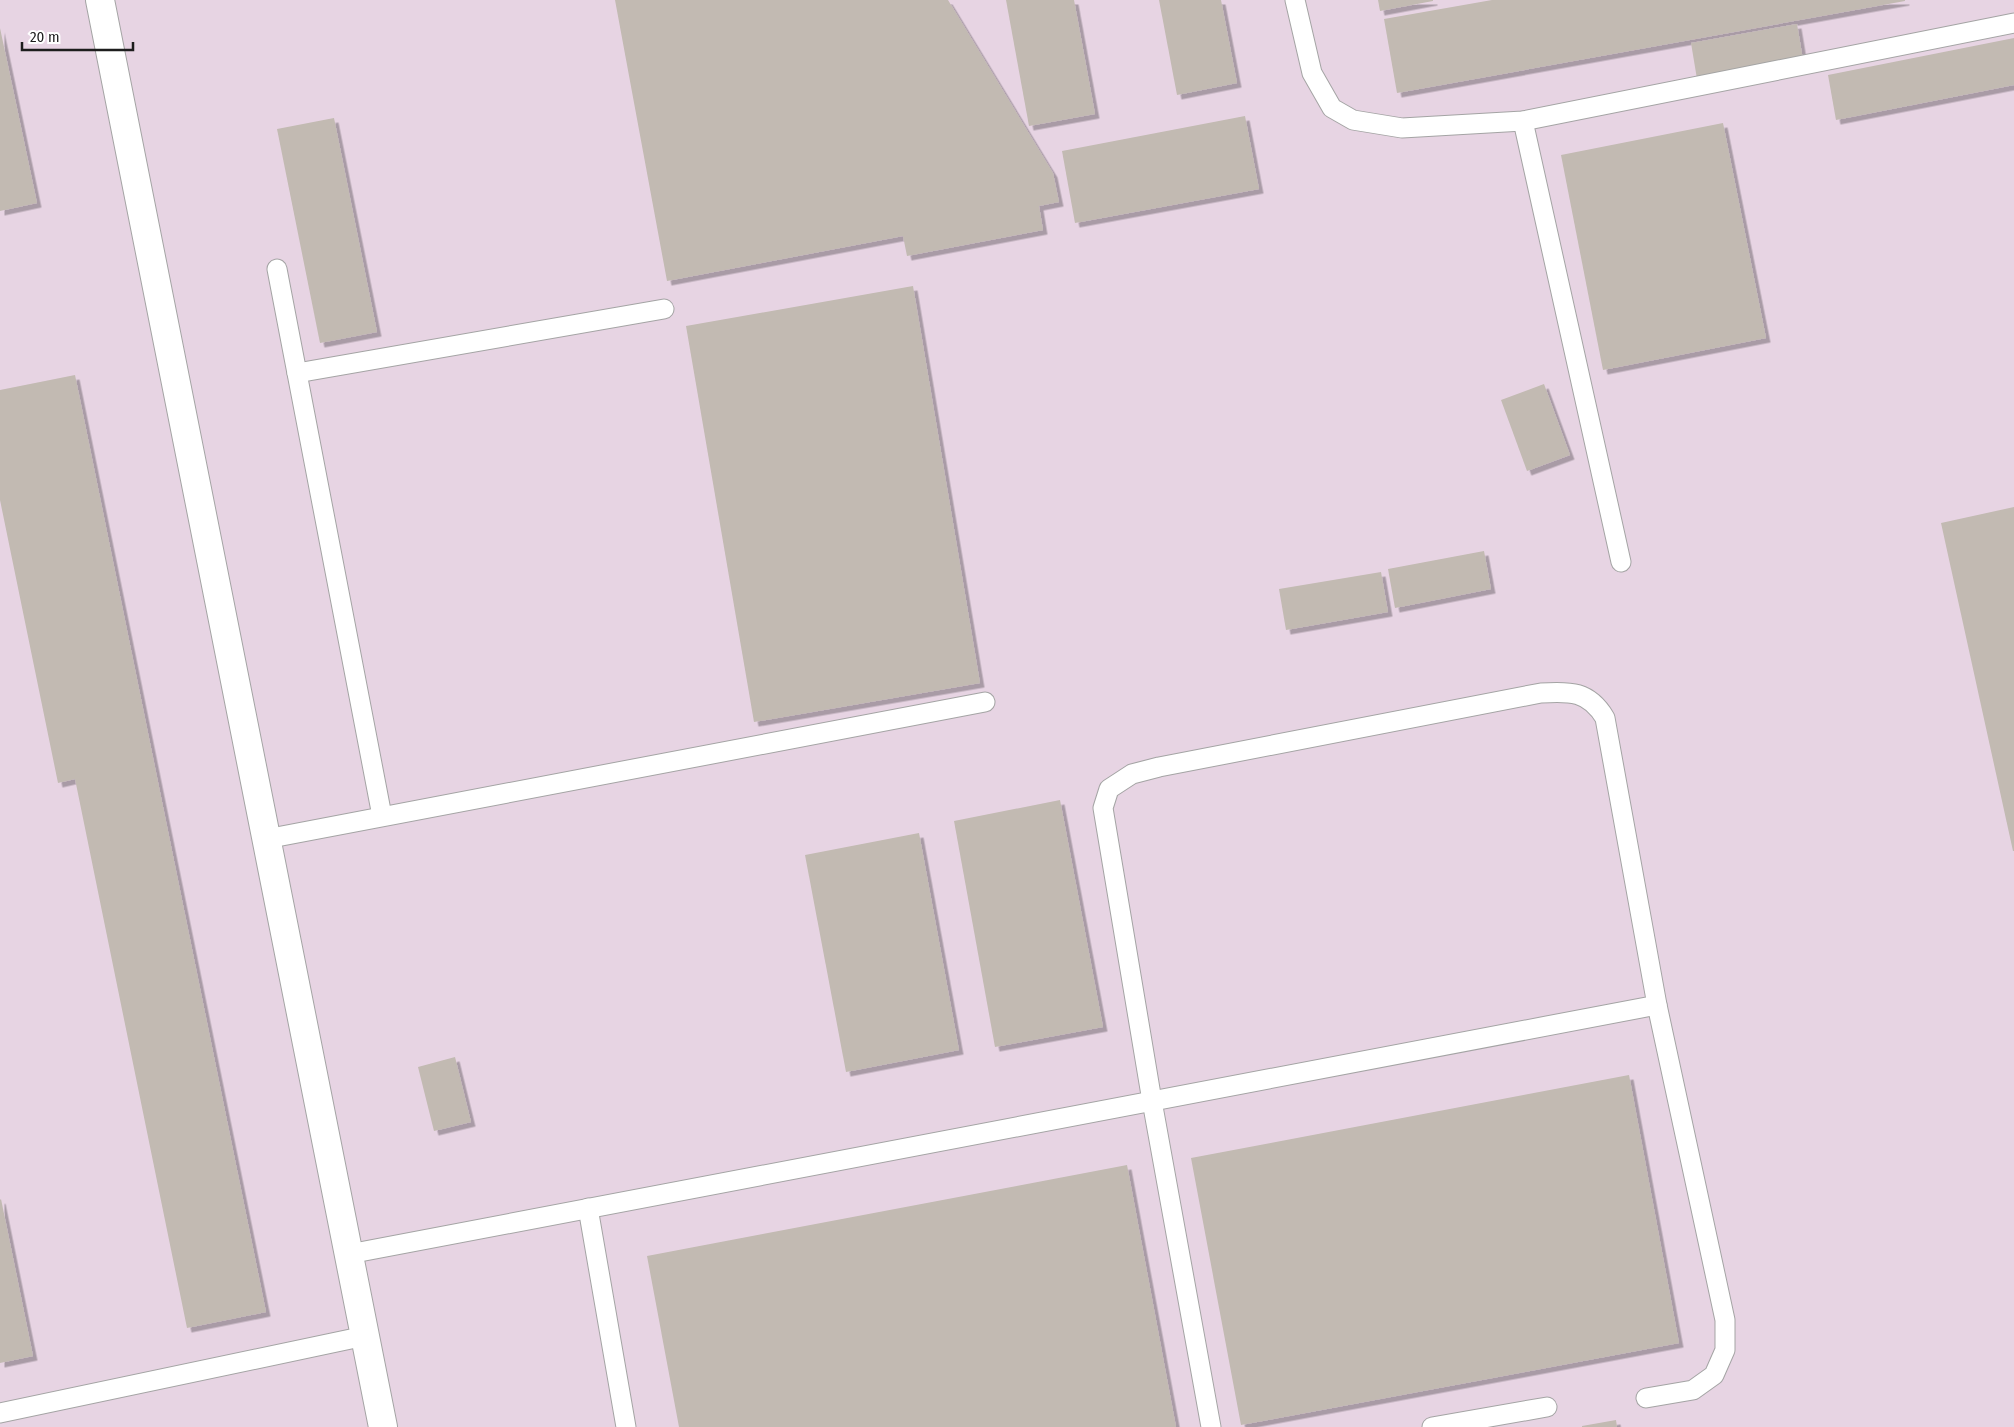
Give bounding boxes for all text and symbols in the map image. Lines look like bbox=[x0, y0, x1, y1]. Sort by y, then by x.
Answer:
scale bar bbox=[22, 20, 134, 52]
text: 20 m bbox=[30, 28, 60, 46]

